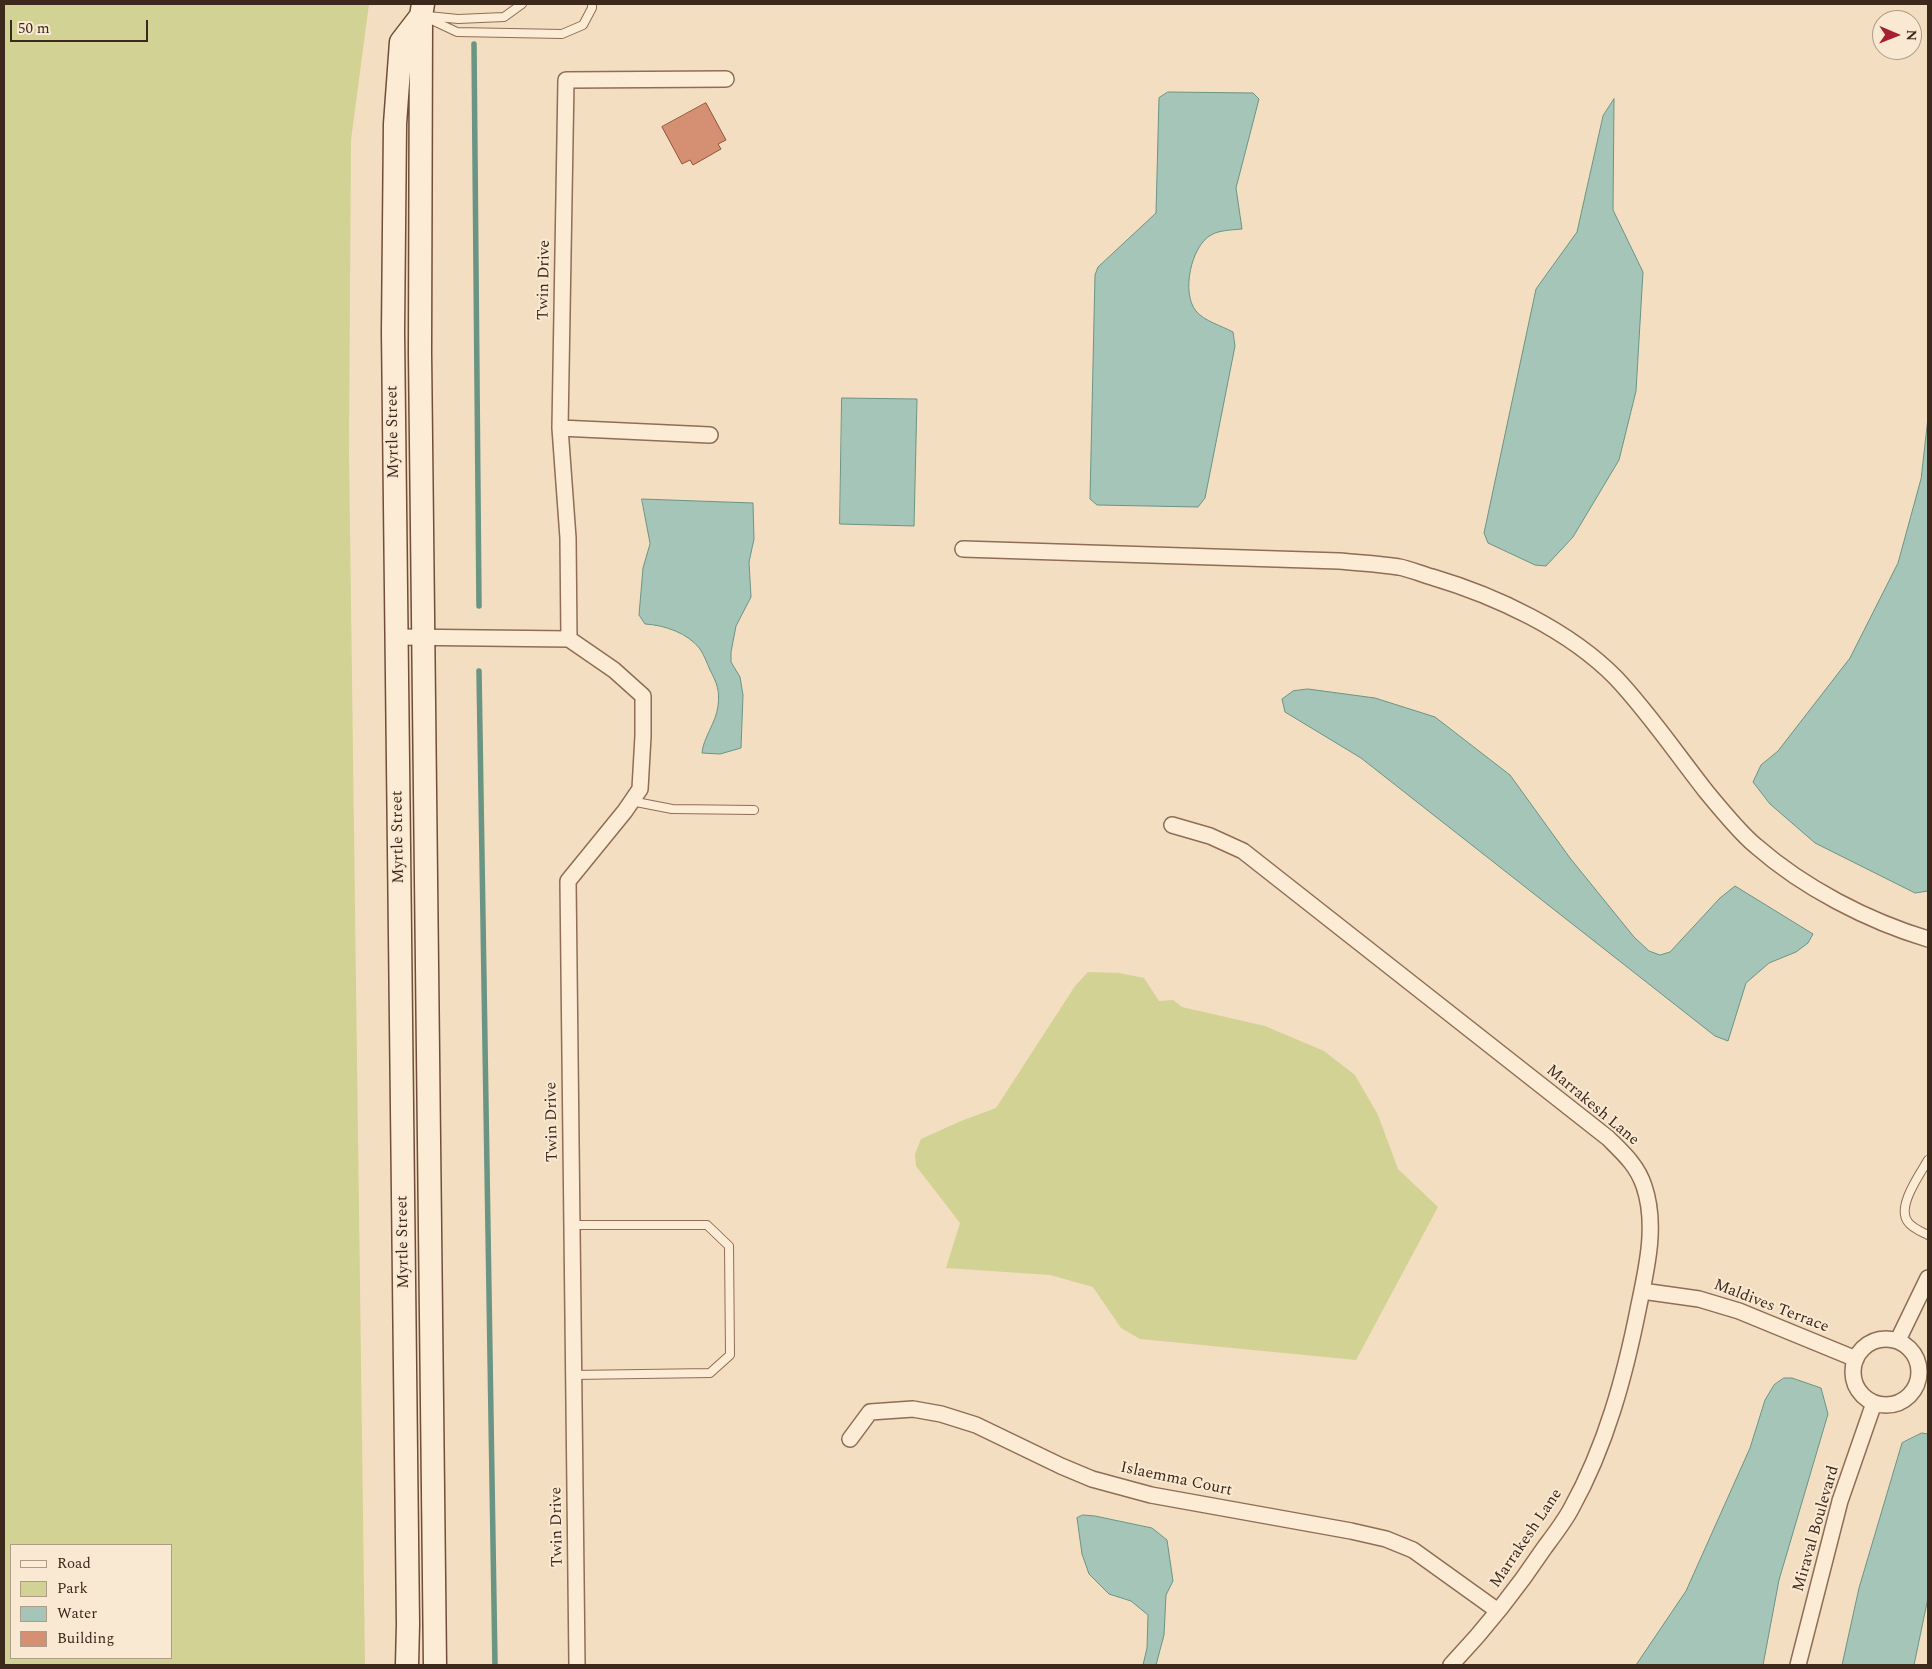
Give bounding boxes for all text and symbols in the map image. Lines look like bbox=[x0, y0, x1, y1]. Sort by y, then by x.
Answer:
scale bar bbox=[12, 10, 150, 42]
north arrow bbox=[1872, 10, 1922, 60]
text: 50 m bbox=[18, 17, 50, 40]
text: N bbox=[1901, 29, 1922, 41]
street label: Twin Drive bbox=[535, 240, 555, 320]
street label: Myrtle Street bbox=[384, 385, 404, 479]
street label: Myrtle Street bbox=[389, 790, 409, 884]
street label: Marrakesh Lane bbox=[1542, 1062, 1642, 1150]
street label: Twin Drive bbox=[543, 1082, 563, 1162]
street label: Myrtle Street bbox=[394, 1195, 414, 1289]
street label: Maldives Terrace bbox=[1711, 1276, 1831, 1338]
street label: Islaemma Court bbox=[1118, 1459, 1234, 1501]
street label: Miraval Boulevard bbox=[1790, 1464, 1844, 1594]
street label: Marrakesh Lane bbox=[1487, 1486, 1567, 1592]
street label: Twin Drive bbox=[548, 1487, 568, 1567]
legend bbox=[10, 1544, 172, 1659]
text: Road bbox=[57, 1552, 91, 1575]
text: Park bbox=[57, 1577, 88, 1600]
text: Water bbox=[57, 1602, 97, 1625]
text: Building bbox=[57, 1627, 114, 1650]

